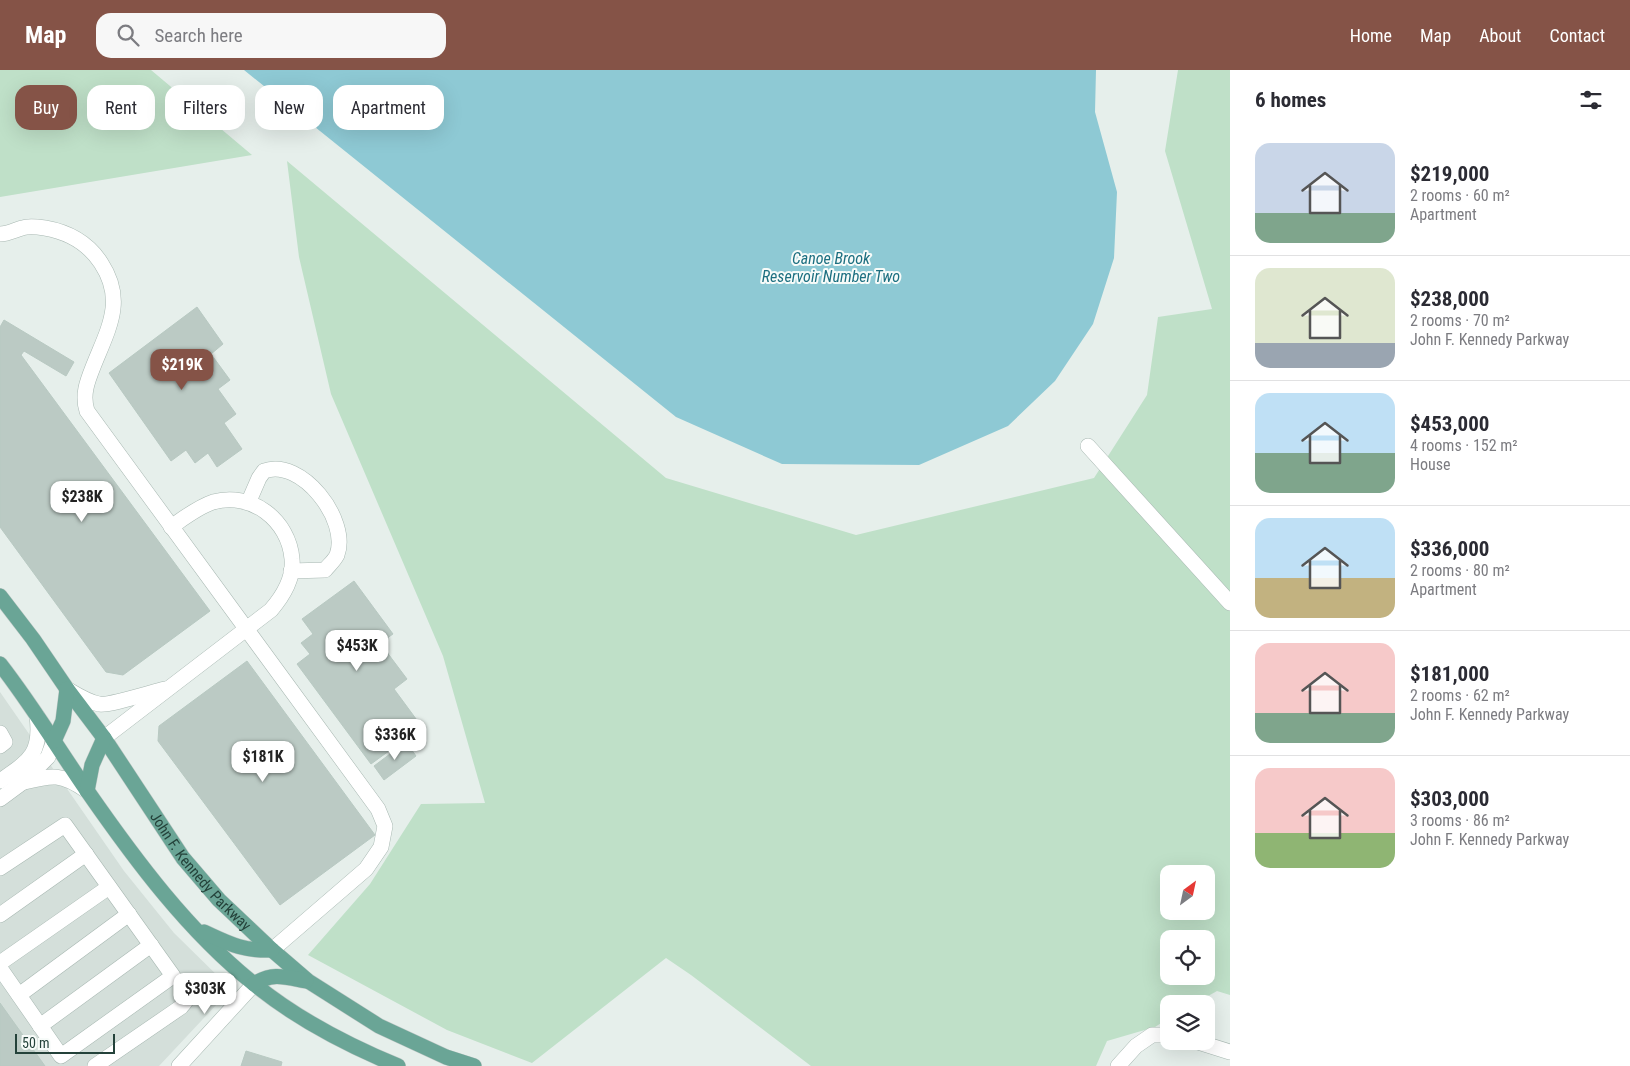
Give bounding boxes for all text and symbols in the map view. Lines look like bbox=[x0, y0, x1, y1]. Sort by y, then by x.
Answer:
search box bbox=[96, 13, 446, 58]
text: Map bbox=[25, 21, 66, 49]
icon: search bbox=[114, 21, 142, 49]
text: Search here bbox=[154, 24, 243, 47]
text: Home bbox=[1350, 25, 1392, 46]
text: Map bbox=[1420, 25, 1451, 46]
text: About bbox=[1479, 25, 1521, 46]
text: Contact bbox=[1549, 25, 1605, 46]
chip: Buy bbox=[15, 85, 77, 130]
chip: Rent bbox=[87, 85, 155, 130]
chip: Filters bbox=[165, 85, 245, 130]
chip: New bbox=[255, 85, 323, 130]
chip: Apartment bbox=[333, 85, 444, 130]
icon: filters bbox=[1577, 86, 1605, 114]
text: 6 homes bbox=[1255, 88, 1326, 112]
text: $219,000 bbox=[1410, 162, 1489, 186]
icon: home bbox=[1295, 163, 1355, 223]
text: 2 rooms · 60 m² bbox=[1410, 186, 1510, 205]
text: Apartment bbox=[1410, 205, 1477, 224]
water label: Canoe Brook Reservoir Number Two bbox=[762, 249, 900, 286]
text: $238,000 bbox=[1410, 287, 1489, 311]
icon: home bbox=[1295, 288, 1355, 348]
text: 2 rooms · 70 m² bbox=[1410, 311, 1510, 330]
text: John F. Kennedy Parkway bbox=[1410, 330, 1569, 349]
pin: $219K bbox=[147, 348, 217, 391]
text: $219K bbox=[161, 355, 203, 374]
text: $453,000 bbox=[1410, 412, 1489, 436]
icon: home bbox=[1295, 413, 1355, 473]
text: 4 rooms · 152 m² bbox=[1410, 436, 1518, 455]
text: House bbox=[1410, 455, 1450, 474]
pin: $238K bbox=[47, 480, 117, 523]
text: $238K bbox=[61, 487, 103, 506]
text: $336,000 bbox=[1410, 537, 1489, 561]
icon: home bbox=[1295, 538, 1355, 598]
text: 2 rooms · 80 m² bbox=[1410, 561, 1510, 580]
text: Apartment bbox=[1410, 580, 1477, 599]
pin: $453K bbox=[322, 630, 392, 672]
text: $453K bbox=[336, 636, 378, 655]
text: $181,000 bbox=[1410, 662, 1489, 686]
icon: home bbox=[1295, 663, 1355, 723]
text: 2 rooms · 62 m² bbox=[1410, 686, 1510, 705]
text: John F. Kennedy Parkway bbox=[1410, 705, 1569, 724]
pin: $336K bbox=[360, 718, 430, 761]
text: $336K bbox=[374, 725, 416, 744]
pin: $181K bbox=[228, 740, 298, 783]
text: $181K bbox=[242, 747, 284, 766]
text: $303,000 bbox=[1410, 787, 1489, 811]
icon: home bbox=[1295, 788, 1355, 848]
street label: John F. Kennedy Parkway bbox=[146, 808, 255, 934]
text: 3 rooms · 86 m² bbox=[1410, 811, 1510, 830]
text: John F. Kennedy Parkway bbox=[1410, 830, 1569, 849]
north arrow bbox=[1160, 865, 1215, 920]
map controls bbox=[1160, 865, 1215, 1050]
button: locate bbox=[1160, 930, 1215, 985]
pin: $303K bbox=[170, 972, 240, 1015]
text: $303K bbox=[184, 979, 226, 998]
button: layers bbox=[1160, 995, 1215, 1050]
scale bar bbox=[15, 1031, 115, 1054]
text: 50 m bbox=[22, 1035, 50, 1051]

